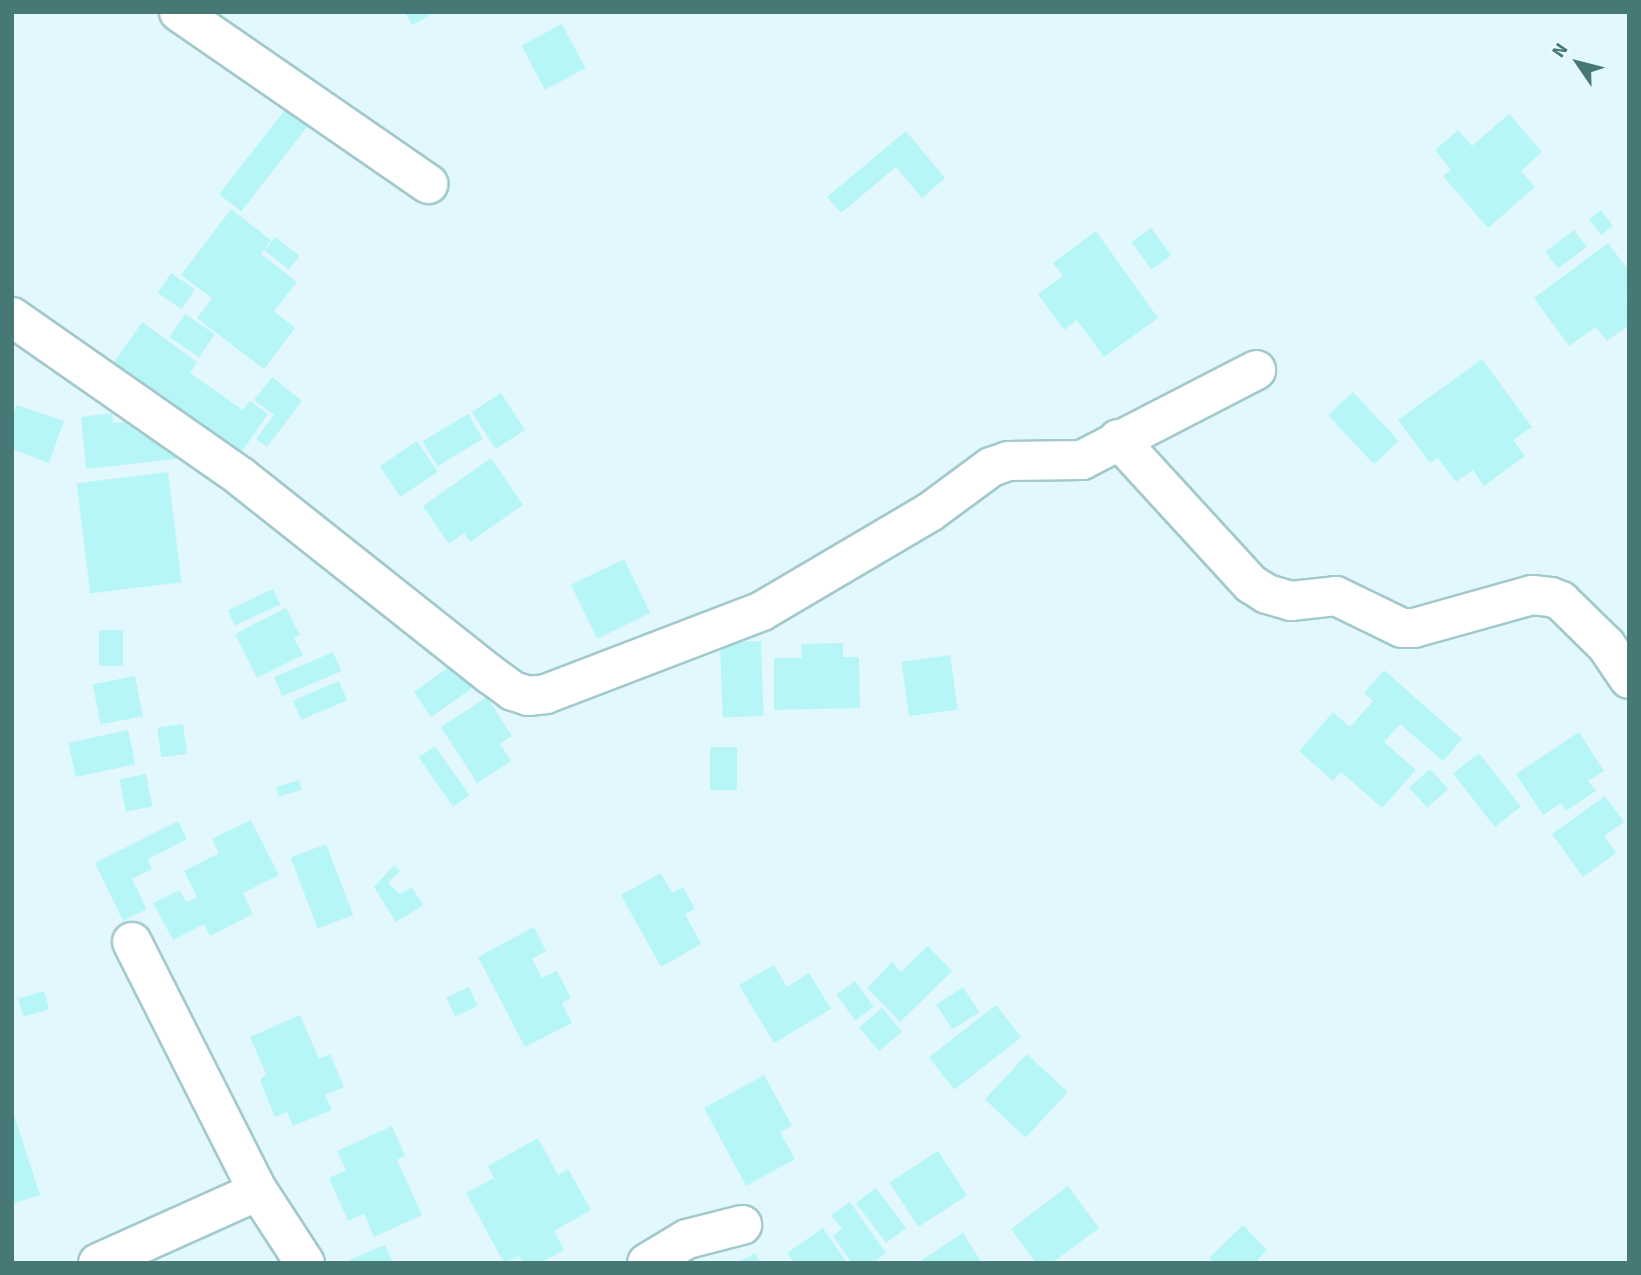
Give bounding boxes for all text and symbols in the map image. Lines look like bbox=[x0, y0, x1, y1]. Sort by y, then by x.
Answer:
north arrow bbox=[1543, 28, 1613, 98]
text: N bbox=[1546, 38, 1575, 64]

